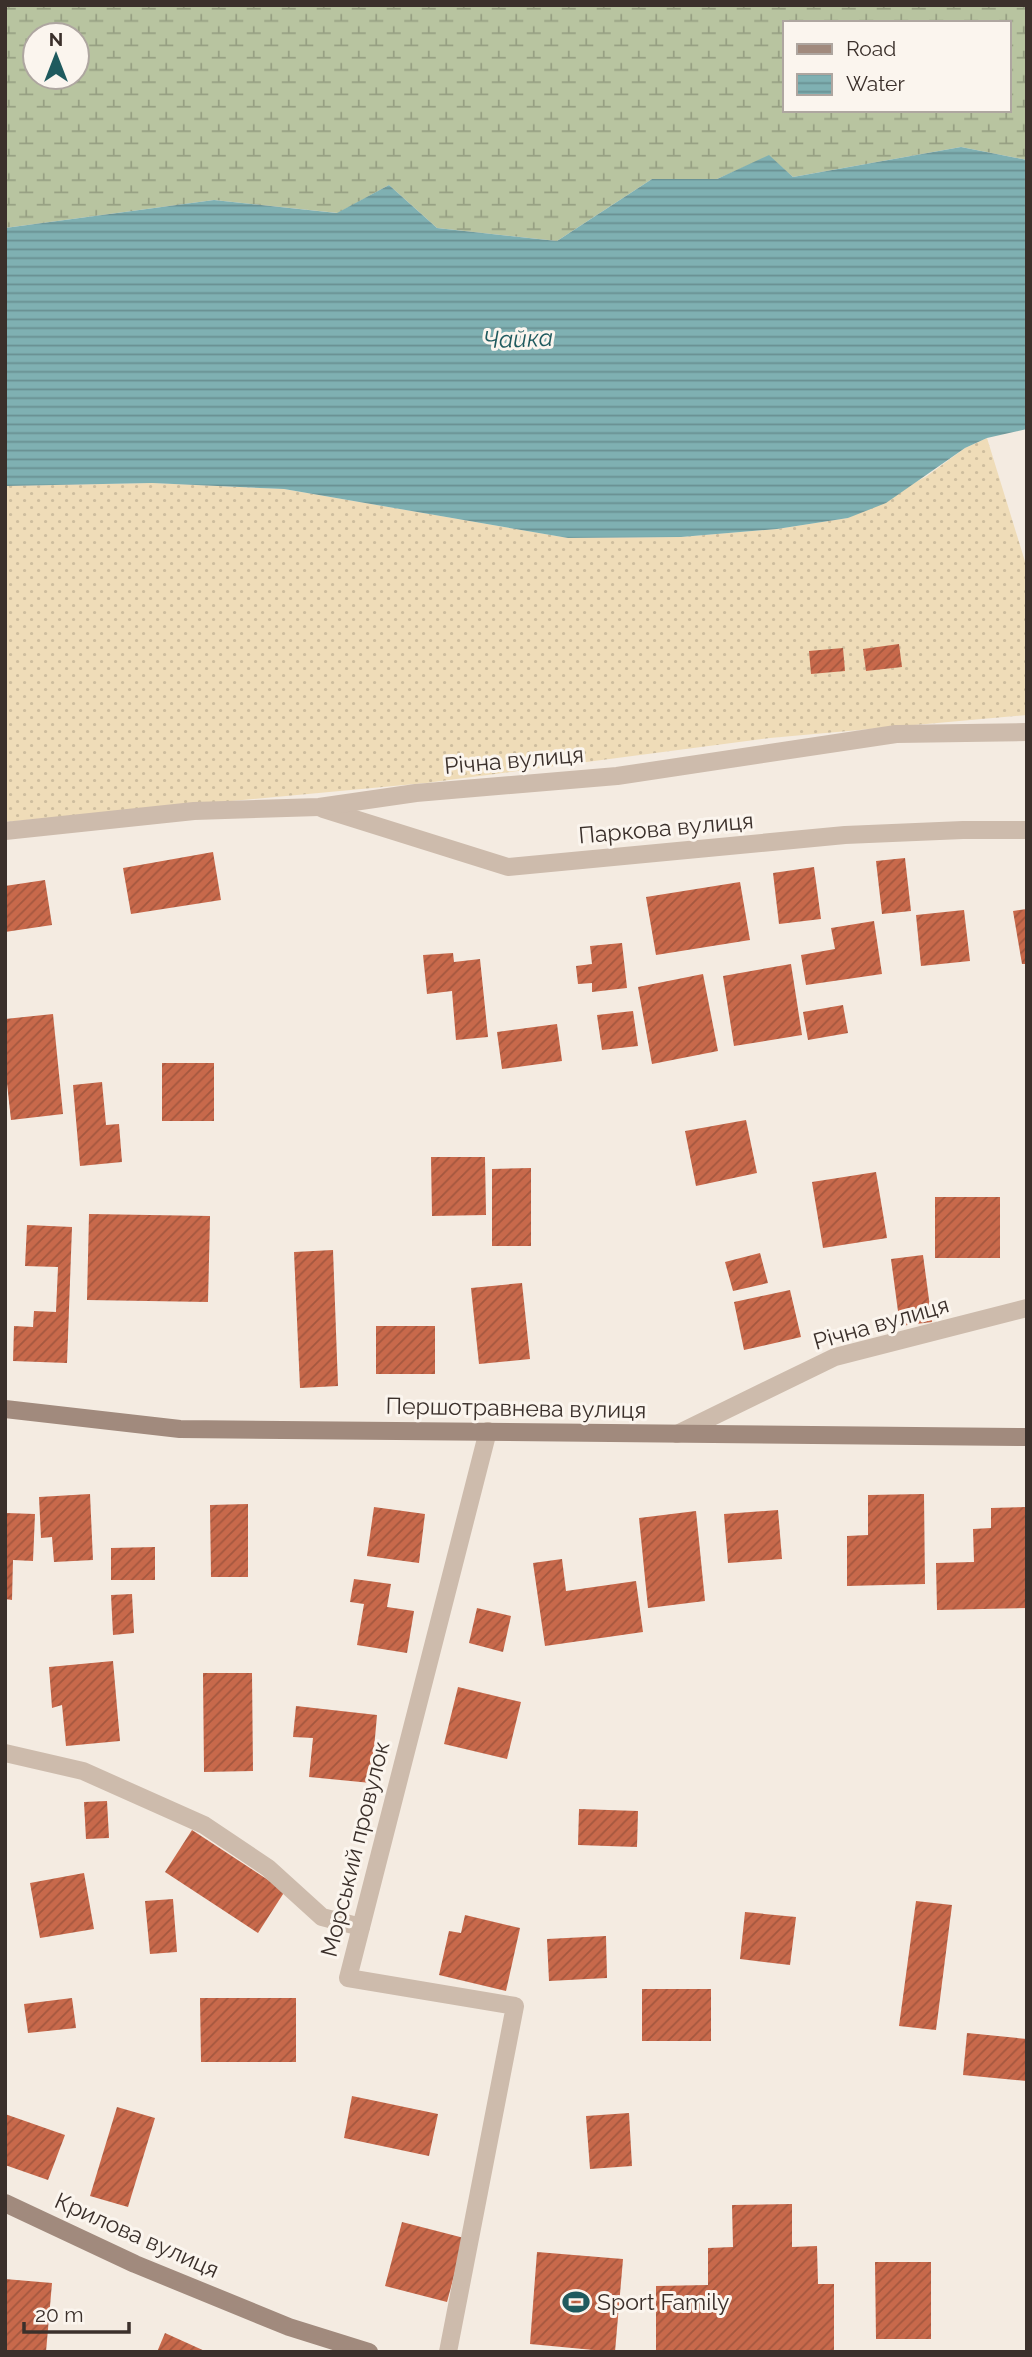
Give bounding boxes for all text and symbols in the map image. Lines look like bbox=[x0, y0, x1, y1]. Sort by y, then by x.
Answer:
north arrow bbox=[21, 21, 91, 91]
legend bbox=[783, 21, 1011, 112]
text: N bbox=[49, 28, 63, 50]
text: Road bbox=[846, 36, 896, 61]
text: Water bbox=[846, 71, 905, 96]
water label: Чайка bbox=[482, 323, 554, 354]
street label: Річна вулиця bbox=[443, 740, 585, 779]
street label: Паркова вулиця bbox=[577, 806, 755, 849]
street label: Річна вулиця bbox=[810, 1290, 952, 1355]
street label: Першотравнева вулиця bbox=[386, 1392, 646, 1423]
street label: Морський провулок bbox=[315, 1738, 394, 1960]
street label: Крилова вулиця bbox=[51, 2186, 223, 2283]
sports icon: Sport Family bbox=[561, 2287, 591, 2317]
place label: Sport Family bbox=[597, 2288, 730, 2315]
scale bar bbox=[24, 2290, 130, 2334]
text: 20 m bbox=[35, 2302, 83, 2327]

